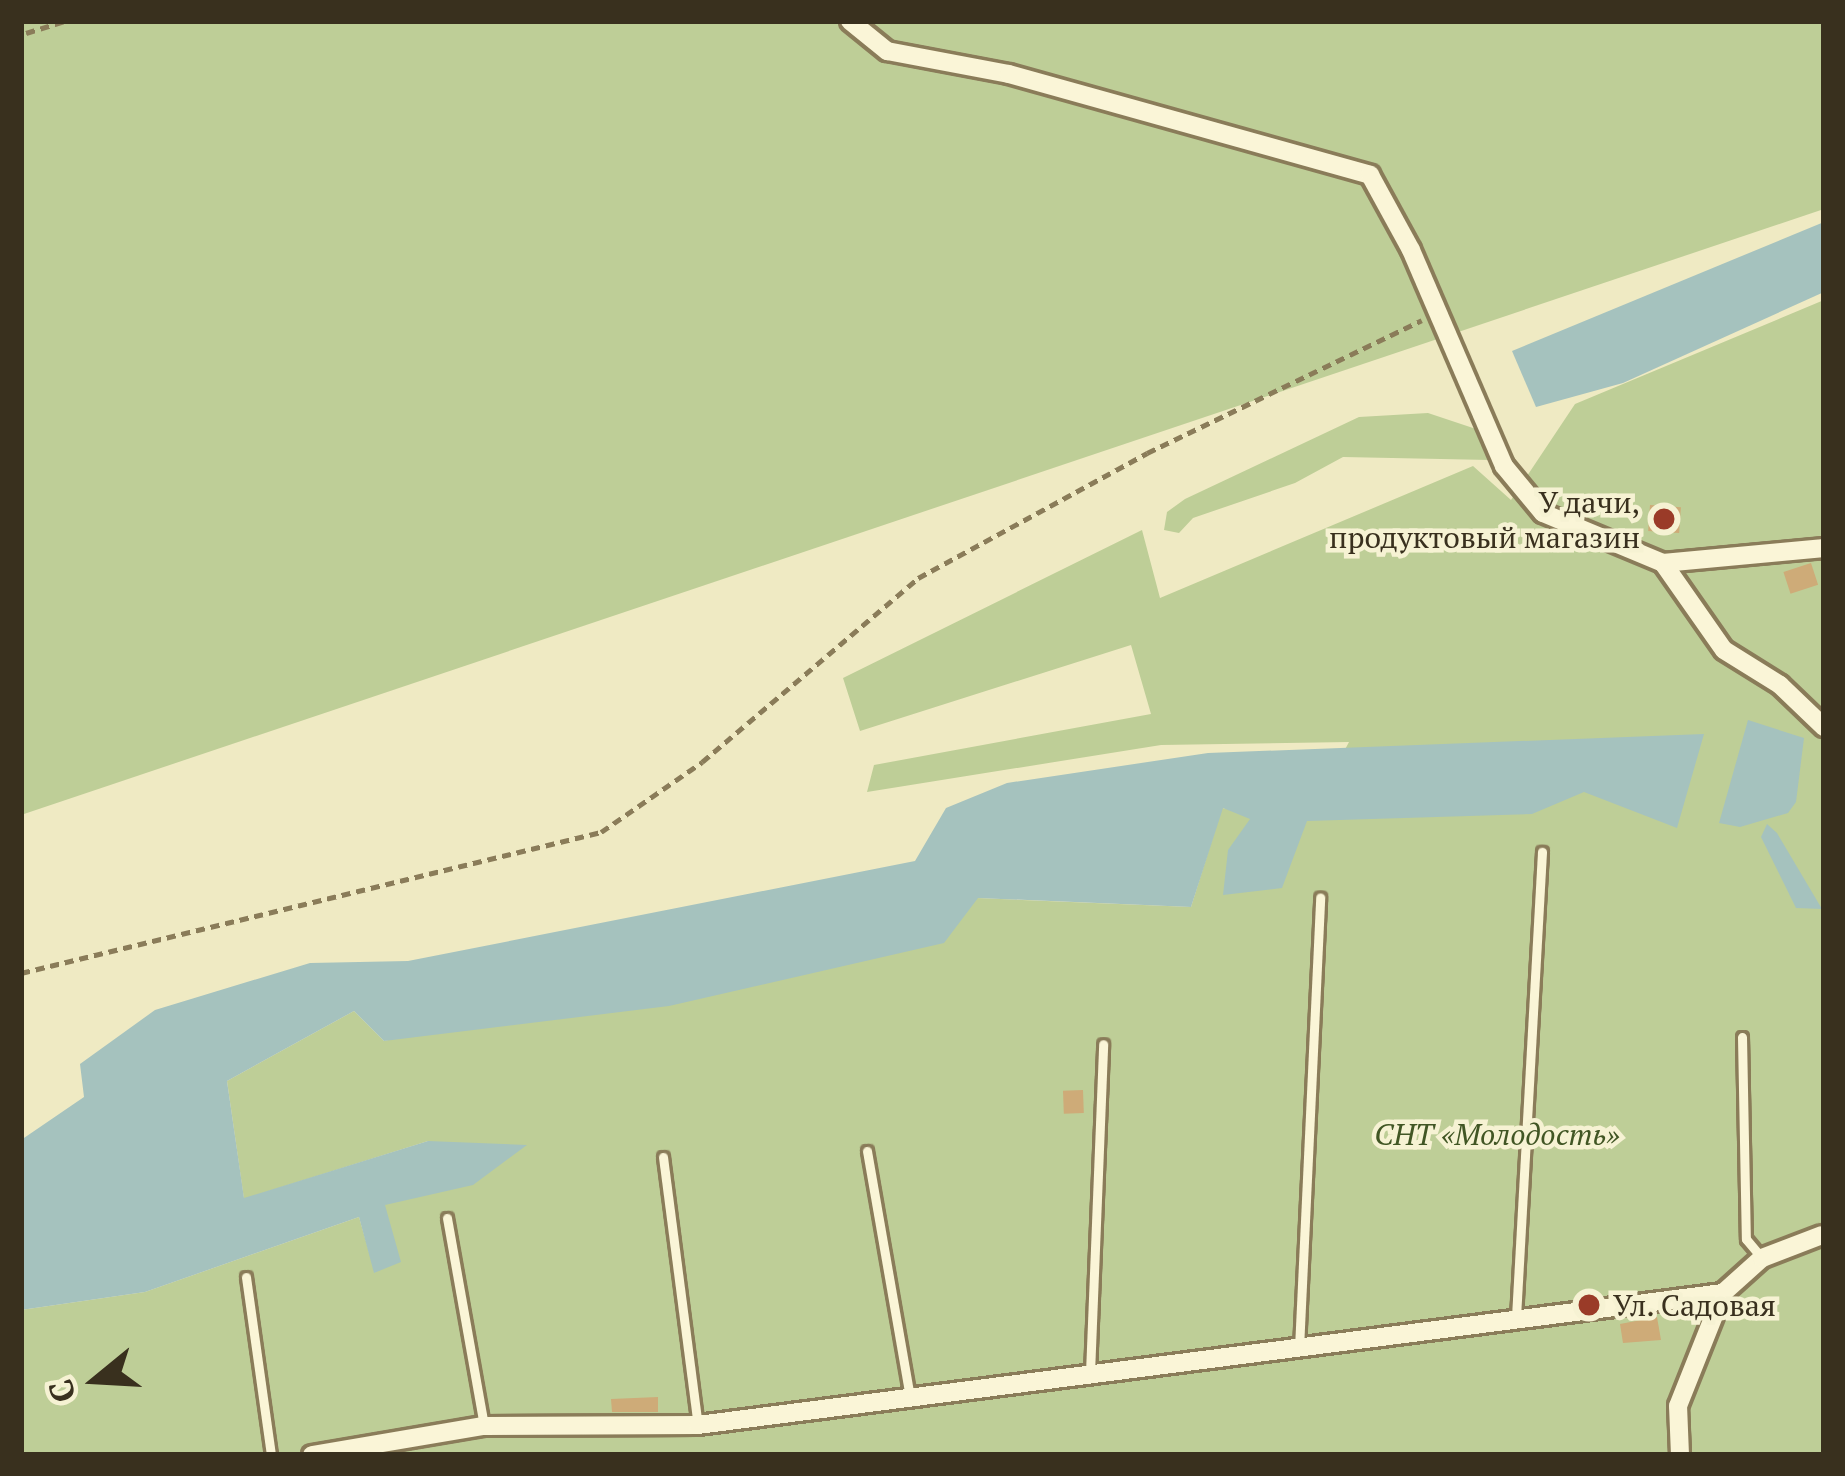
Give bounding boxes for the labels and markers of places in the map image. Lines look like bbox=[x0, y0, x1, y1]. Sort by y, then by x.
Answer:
place label: У дачи, продуктовый магазин bbox=[1329, 484, 1640, 554]
marker: У дачи, продуктовый магазин bbox=[1651, 506, 1677, 532]
place label: Ул. Садовая bbox=[1613, 1287, 1777, 1323]
marker: Ул. Садовая bbox=[1576, 1292, 1602, 1318]

